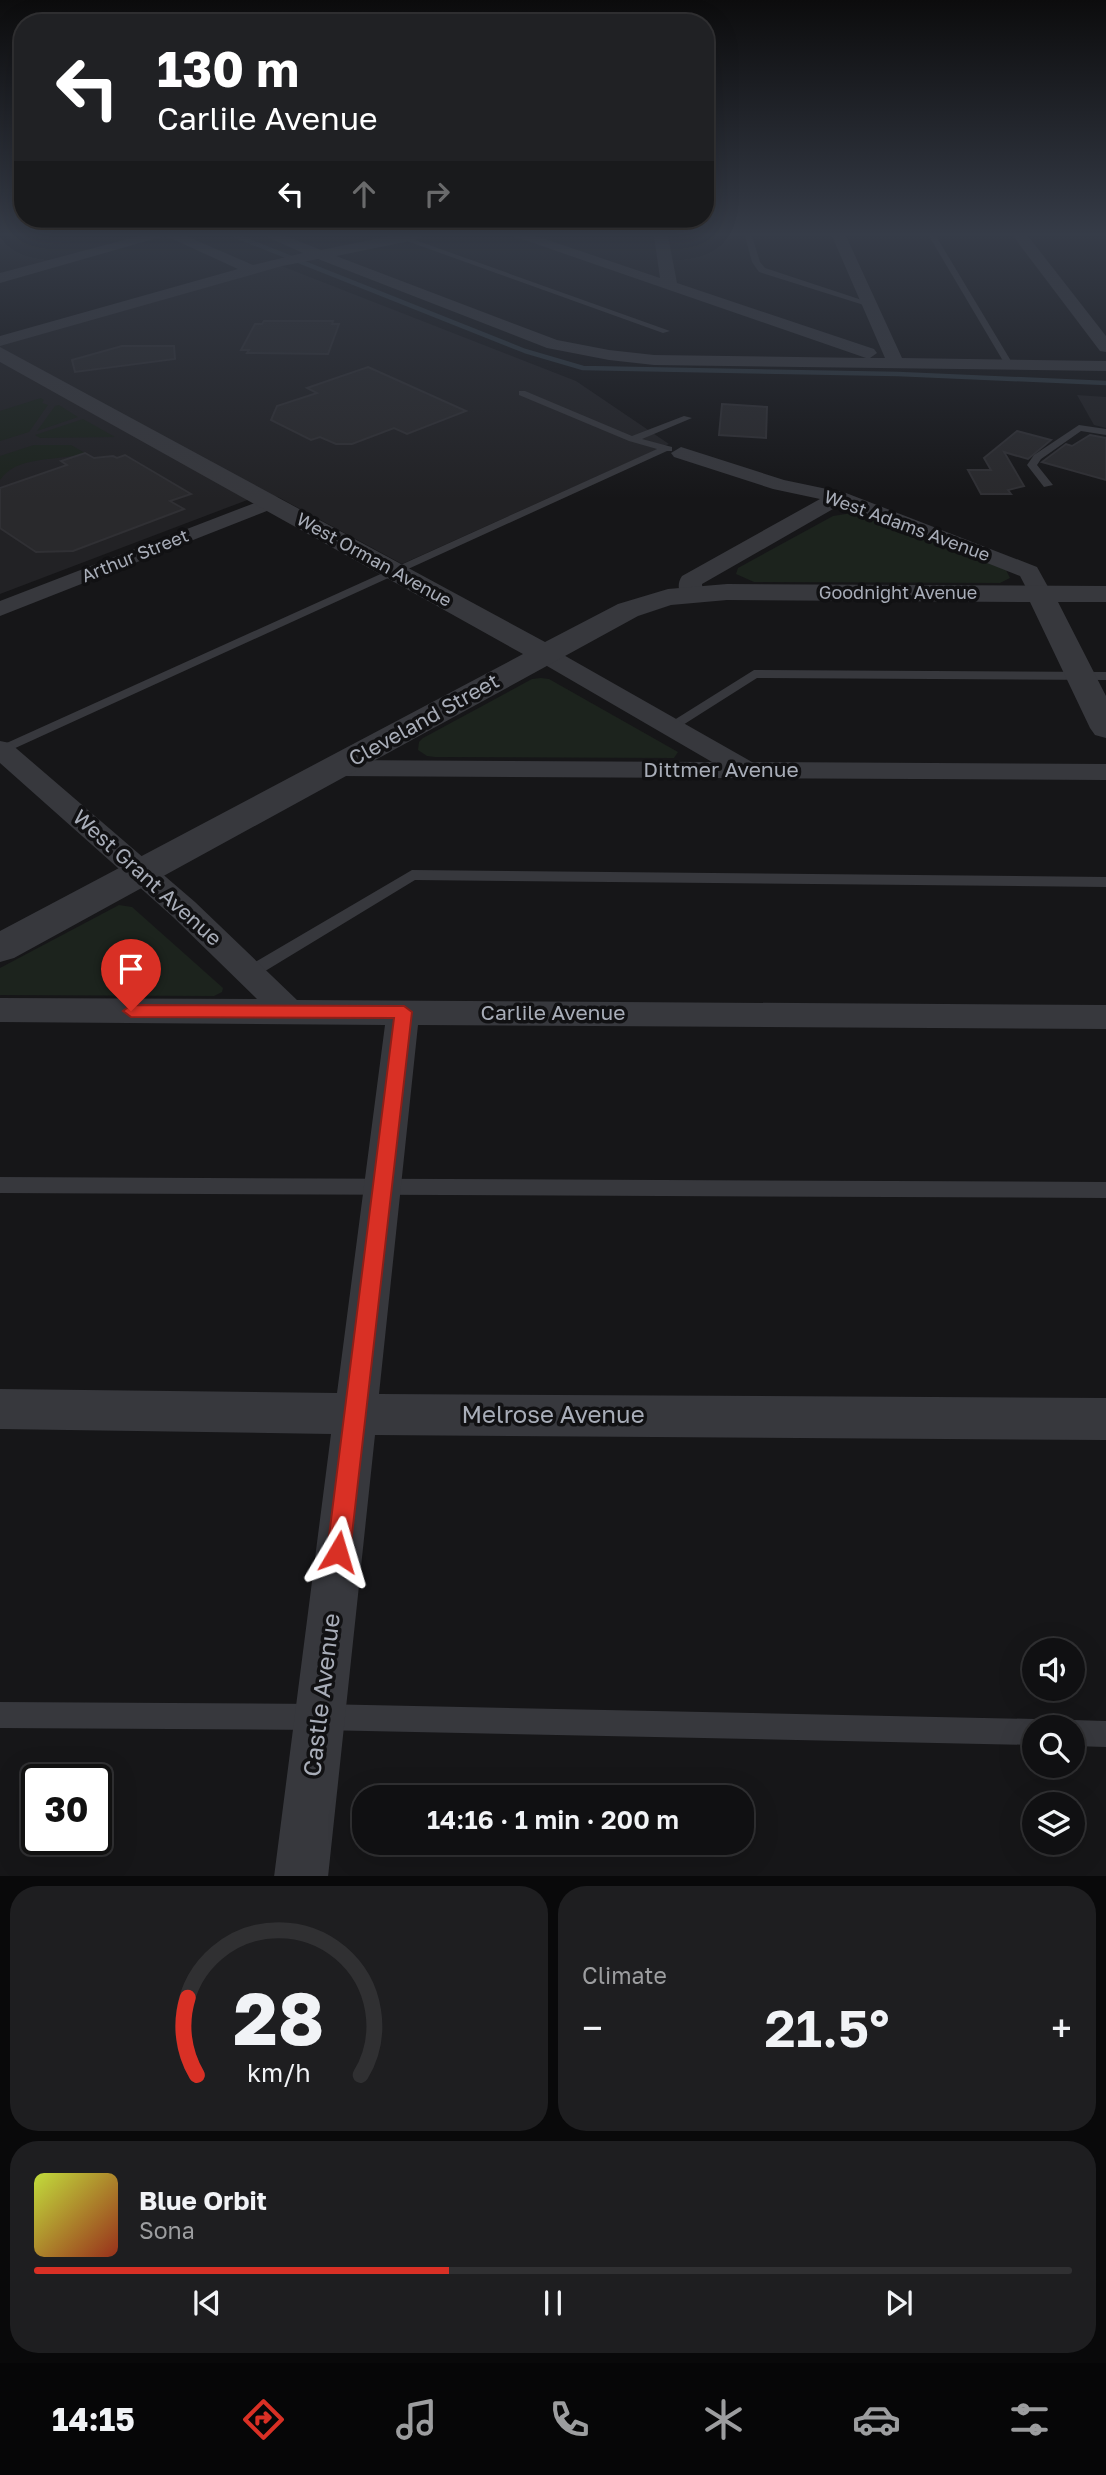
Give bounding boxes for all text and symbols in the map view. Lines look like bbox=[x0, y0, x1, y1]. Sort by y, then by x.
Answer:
text: 130 m bbox=[157, 39, 299, 98]
icon: left bbox=[42, 42, 133, 133]
text: Carlile Avenue bbox=[157, 99, 378, 137]
icon: left bbox=[272, 175, 310, 213]
icon: ahead bbox=[345, 175, 383, 213]
icon: right bbox=[418, 175, 456, 213]
street label: West Adams Avenue bbox=[821, 485, 993, 565]
street label: West Orman Avenue bbox=[293, 507, 456, 611]
street label: Arthur Street bbox=[78, 524, 191, 587]
street label: Goodnight Avenue bbox=[819, 581, 977, 603]
street label: Cleveland Street bbox=[344, 667, 503, 771]
street label: Dittmer Avenue bbox=[643, 756, 799, 782]
street label: West Grant Avenue bbox=[68, 804, 227, 951]
pin bbox=[101, 939, 161, 1011]
icon: arrive bbox=[112, 950, 150, 988]
street label: Carlile Avenue bbox=[481, 999, 625, 1025]
street label: Melrose Avenue bbox=[461, 1399, 645, 1428]
position arrow bbox=[301, 1515, 375, 1589]
street label: Castle Avenue bbox=[296, 1612, 345, 1778]
map controls bbox=[1022, 1638, 1085, 1855]
button: sound bbox=[1022, 1638, 1085, 1701]
button: search bbox=[1022, 1715, 1085, 1778]
speed limit sign: 30 bbox=[21, 1764, 112, 1855]
button: layers bbox=[1022, 1792, 1085, 1855]
text: 14:16 · 1 min · 200 m bbox=[427, 1804, 679, 1835]
text: Climate bbox=[582, 1961, 667, 1989]
text: 28 bbox=[234, 1974, 325, 2061]
text: 21.5° bbox=[765, 1996, 889, 2058]
text: − bbox=[582, 2005, 603, 2050]
text: + bbox=[1051, 2005, 1072, 2050]
text: km/h bbox=[247, 2056, 311, 2087]
text: Blue Orbit bbox=[139, 2185, 267, 2216]
text: Sona bbox=[139, 2216, 195, 2244]
icon: previous bbox=[188, 2284, 226, 2322]
icon: pause bbox=[534, 2284, 572, 2322]
icon: next bbox=[880, 2284, 918, 2322]
icon: directions bbox=[239, 2395, 288, 2444]
icon: music bbox=[392, 2395, 441, 2444]
icon: phone bbox=[545, 2395, 594, 2444]
icon: climate bbox=[699, 2395, 748, 2444]
icon: car bbox=[852, 2395, 901, 2444]
icon: filters bbox=[1005, 2395, 1054, 2444]
text: 14:15 bbox=[52, 2400, 135, 2438]

